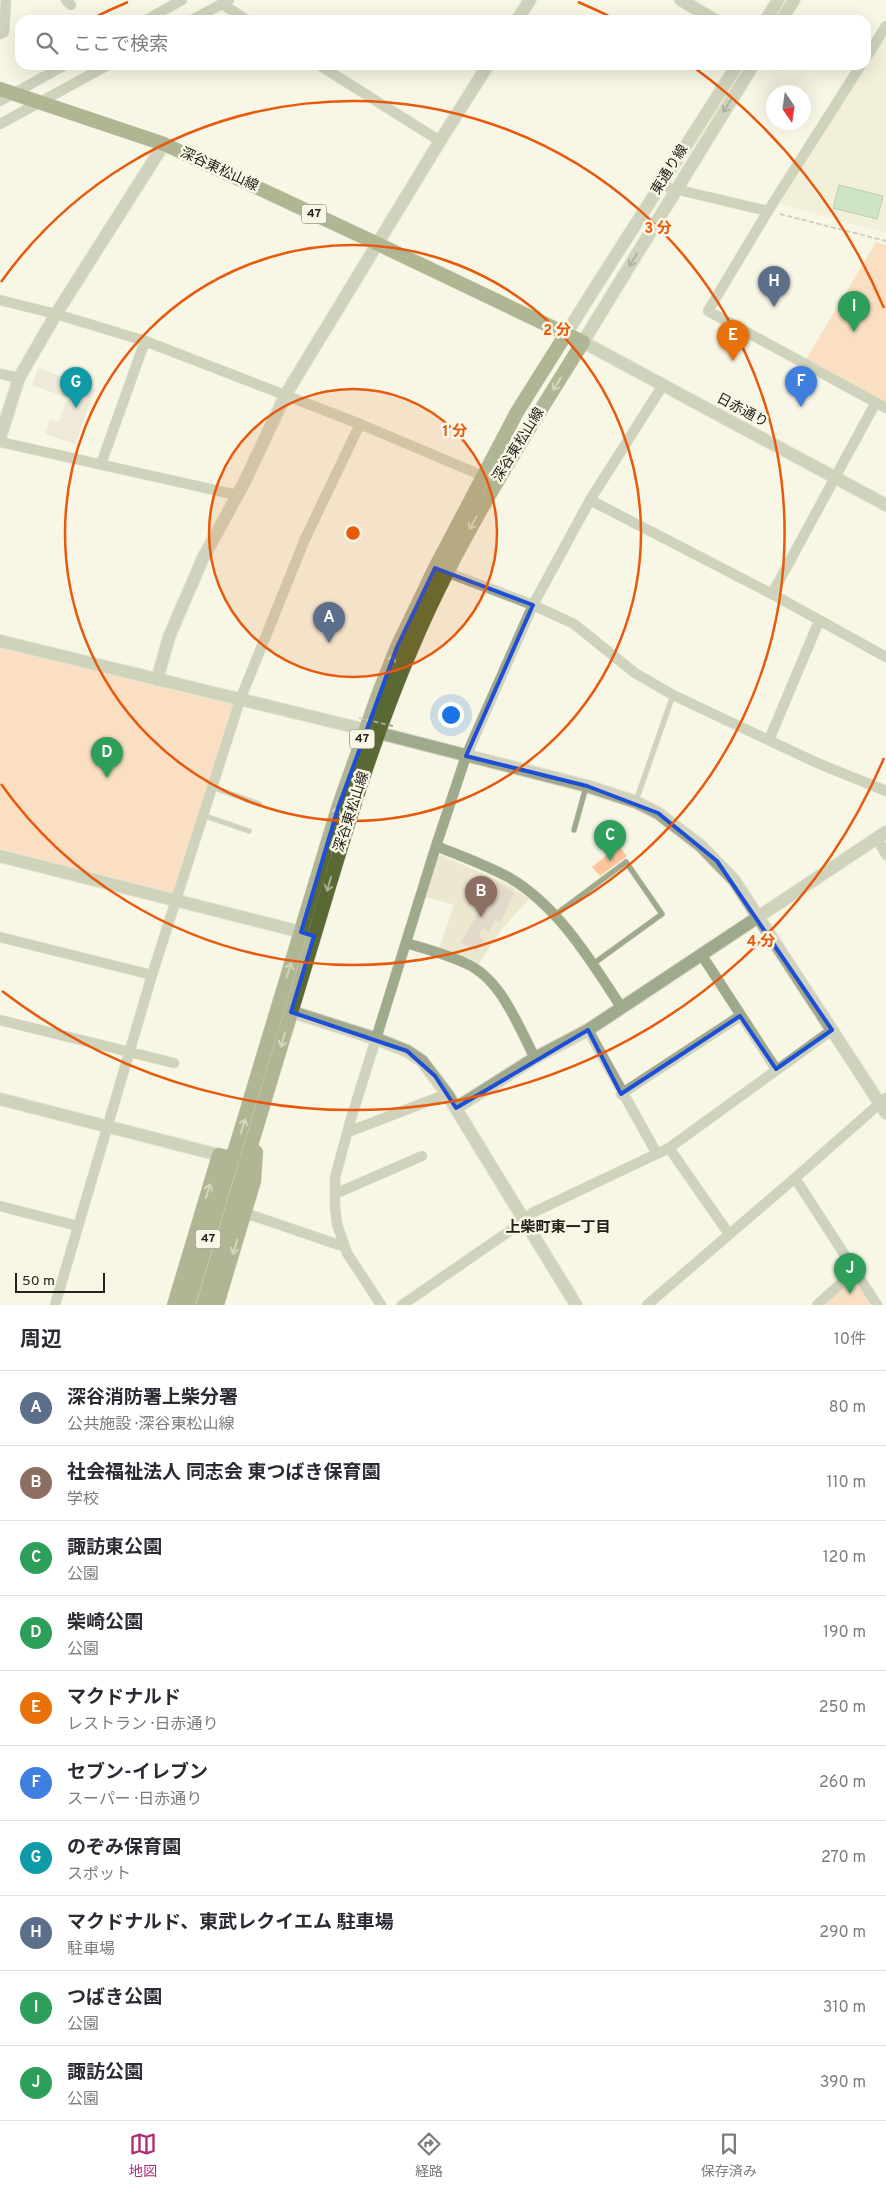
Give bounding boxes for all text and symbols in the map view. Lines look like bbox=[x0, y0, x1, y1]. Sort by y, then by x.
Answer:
search box bbox=[15, 15, 871, 70]
icon: search bbox=[33, 29, 61, 57]
text: ここで検索 bbox=[73, 33, 168, 57]
north arrow bbox=[766, 85, 811, 130]
one-way arrow bbox=[722, 99, 732, 113]
street label: 東通り線 bbox=[648, 142, 692, 198]
street label: 深谷東松山線 bbox=[177, 145, 261, 195]
road number: 47 bbox=[302, 204, 326, 223]
text: 3 分 bbox=[644, 220, 672, 239]
one-way arrow bbox=[628, 252, 638, 266]
pin: H bbox=[758, 266, 790, 307]
pin: I bbox=[838, 291, 870, 332]
pin: E bbox=[717, 320, 749, 361]
text: 2 分 bbox=[543, 322, 571, 341]
pin: F bbox=[785, 366, 817, 407]
pin: G bbox=[60, 367, 92, 408]
one-way arrow bbox=[552, 376, 562, 390]
street label: 日赤通り bbox=[713, 390, 771, 432]
street label: 深谷東松山線 bbox=[490, 405, 548, 485]
text: 1 分 bbox=[443, 423, 467, 442]
one-way arrow bbox=[468, 515, 478, 530]
centre of rings bbox=[344, 524, 362, 542]
pin: A bbox=[313, 602, 345, 643]
one-way arrow bbox=[387, 655, 396, 670]
your location bbox=[438, 702, 464, 728]
road number: 47 bbox=[350, 730, 374, 749]
pin: D bbox=[91, 737, 123, 778]
street label: 深谷東松山線 bbox=[331, 769, 373, 855]
one-way arrow bbox=[331, 807, 341, 823]
pin: C bbox=[594, 820, 626, 861]
one-way arrow bbox=[323, 876, 333, 892]
pin: B bbox=[465, 876, 497, 917]
text: 4 分 bbox=[747, 933, 775, 952]
one-way arrow bbox=[285, 963, 295, 979]
one-way arrow bbox=[277, 1032, 287, 1048]
one-way arrow bbox=[238, 1118, 248, 1134]
one-way arrow bbox=[204, 1184, 214, 1200]
district label: 上柴町東一丁目 bbox=[505, 1219, 611, 1238]
road number: 47 bbox=[196, 1230, 220, 1248]
one-way arrow bbox=[229, 1239, 239, 1255]
pin: J bbox=[834, 1253, 866, 1294]
scale bar bbox=[15, 1270, 105, 1293]
text: 50 m bbox=[22, 1273, 55, 1290]
text: 周辺 bbox=[20, 1327, 62, 1354]
text: 10件 bbox=[834, 1330, 866, 1350]
text: 深谷消防署上柴分署 bbox=[67, 1386, 238, 1410]
text: A bbox=[30, 1398, 42, 1418]
text: 80 m bbox=[829, 1398, 866, 1418]
text: 公共施設 · 深谷東松山線 bbox=[67, 1415, 235, 1435]
text: 社会福祉法人 同志会 東つばき保育園 bbox=[67, 1461, 381, 1485]
text: B bbox=[30, 1473, 42, 1493]
text: 110 m bbox=[826, 1473, 866, 1493]
text: 学校 bbox=[67, 1490, 99, 1510]
text: 諏訪東公園 bbox=[67, 1536, 162, 1560]
text: C bbox=[31, 1548, 41, 1568]
text: 120 m bbox=[823, 1548, 866, 1568]
text: 公園 bbox=[67, 1565, 99, 1585]
text: 柴崎公園 bbox=[67, 1611, 143, 1635]
text: D bbox=[30, 1623, 42, 1643]
text: 190 m bbox=[823, 1623, 866, 1643]
text: 公園 bbox=[67, 1640, 99, 1660]
text: マクドナルド bbox=[67, 1686, 181, 1710]
text: E bbox=[31, 1698, 41, 1718]
text: 250 m bbox=[819, 1698, 866, 1718]
text: レストラン · 日赤通り bbox=[67, 1715, 219, 1735]
text: セブン-イレブン bbox=[67, 1761, 208, 1785]
text: F bbox=[31, 1773, 41, 1793]
text: 260 m bbox=[819, 1773, 866, 1793]
text: スーパー · 日赤通り bbox=[67, 1790, 202, 1810]
text: のぞみ保育園 bbox=[67, 1836, 181, 1860]
text: G bbox=[31, 1848, 41, 1868]
text: 270 m bbox=[821, 1848, 866, 1868]
text: スポット bbox=[67, 1865, 131, 1885]
text: マクドナルド、東武レクイエム 駐車場 bbox=[67, 1911, 394, 1935]
text: H bbox=[30, 1923, 42, 1943]
text: 290 m bbox=[819, 1923, 866, 1943]
text: 駐車場 bbox=[67, 1940, 115, 1960]
text: つばき公園 bbox=[67, 1986, 162, 2010]
text: I bbox=[34, 1998, 38, 2018]
text: 310 m bbox=[823, 1998, 866, 2018]
text: 公園 bbox=[67, 2015, 99, 2035]
text: 諏訪公園 bbox=[67, 2061, 143, 2085]
text: J bbox=[32, 2073, 40, 2093]
text: 390 m bbox=[820, 2073, 866, 2093]
text: 公園 bbox=[67, 2090, 99, 2110]
tab: 地図 bbox=[129, 2130, 157, 2181]
tab: 経路 bbox=[415, 2130, 443, 2181]
tab: 保存済み bbox=[701, 2130, 757, 2181]

